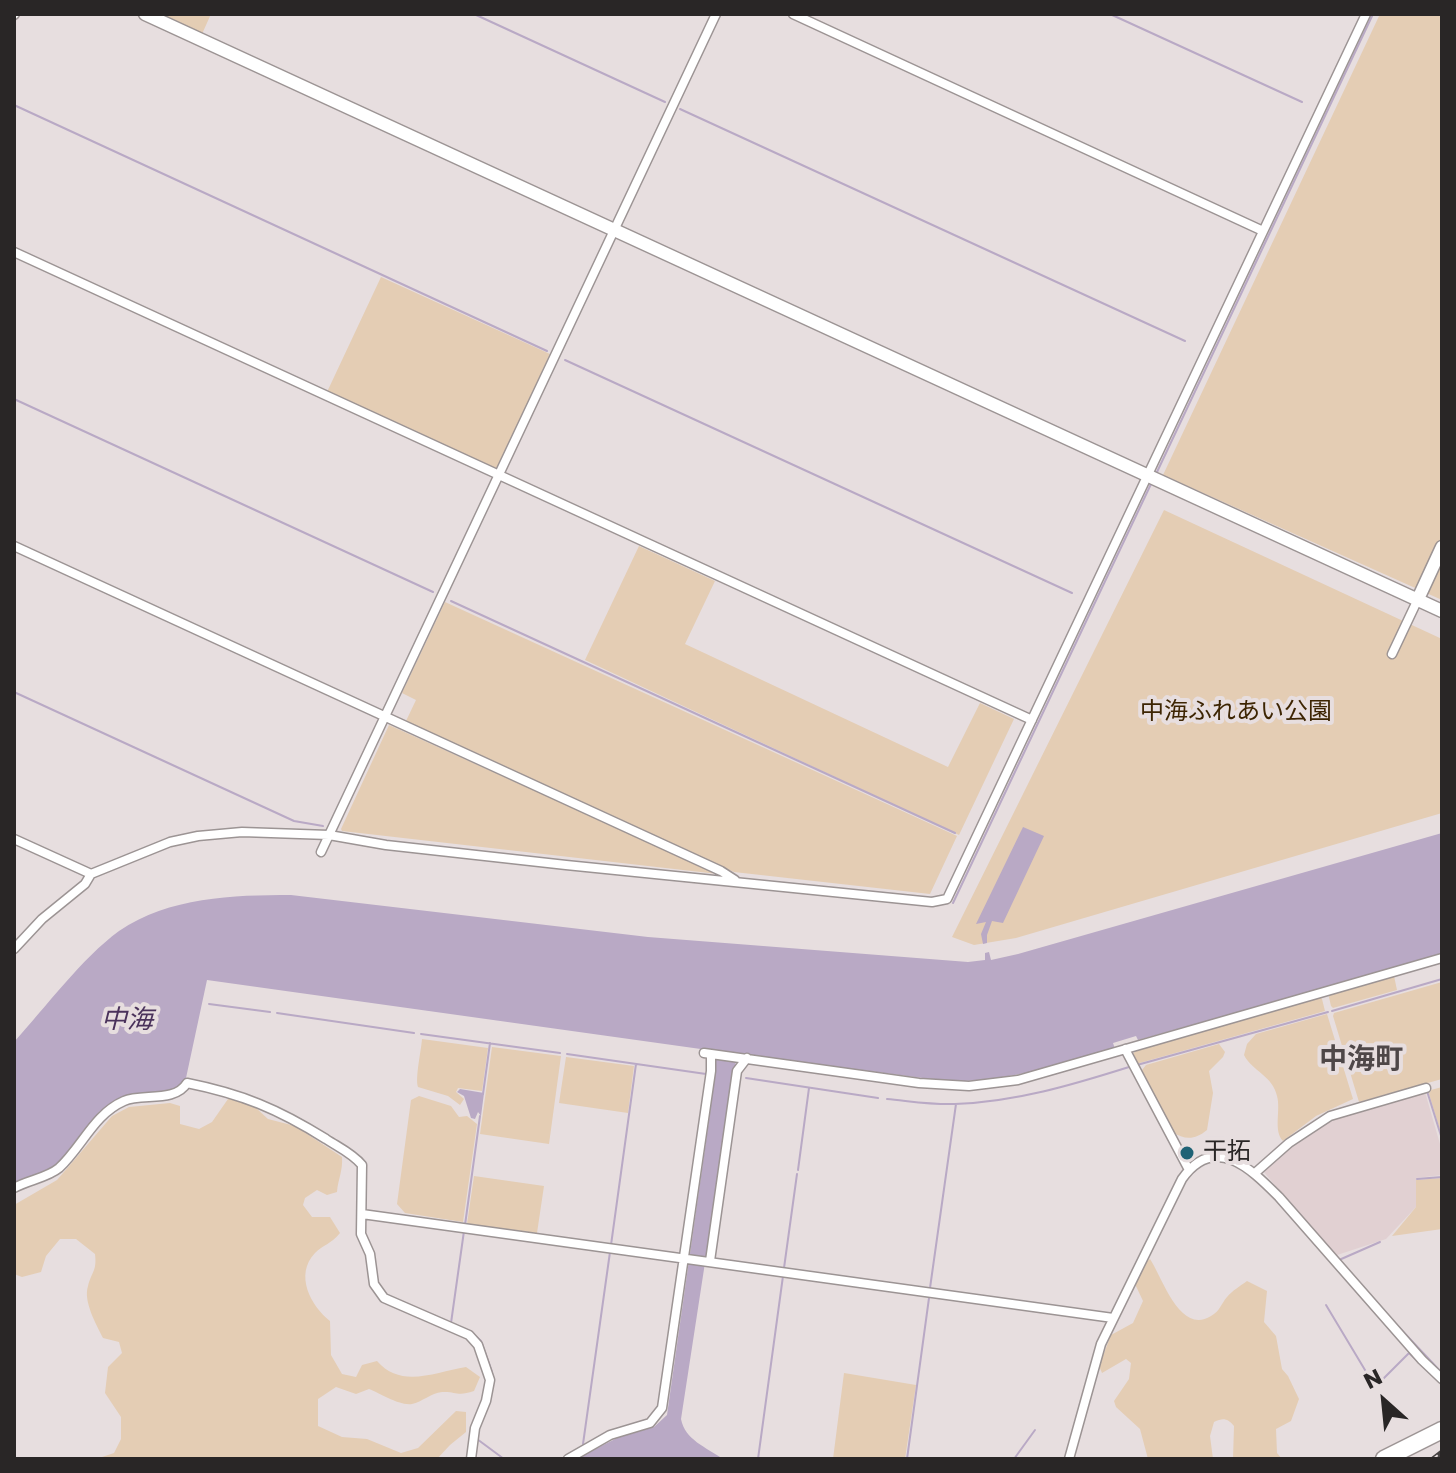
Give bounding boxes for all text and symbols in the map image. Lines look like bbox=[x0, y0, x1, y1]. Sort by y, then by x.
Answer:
park label: 中海ふれあい公園 bbox=[1140, 699, 1332, 727]
water label: 中海 bbox=[101, 1005, 153, 1037]
district label: 中海町 bbox=[1319, 1044, 1403, 1078]
place label: 干拓 bbox=[1203, 1139, 1251, 1167]
marker: 干拓 bbox=[1178, 1144, 1196, 1162]
north arrow bbox=[1344, 1361, 1424, 1441]
text: N bbox=[1358, 1362, 1387, 1397]

